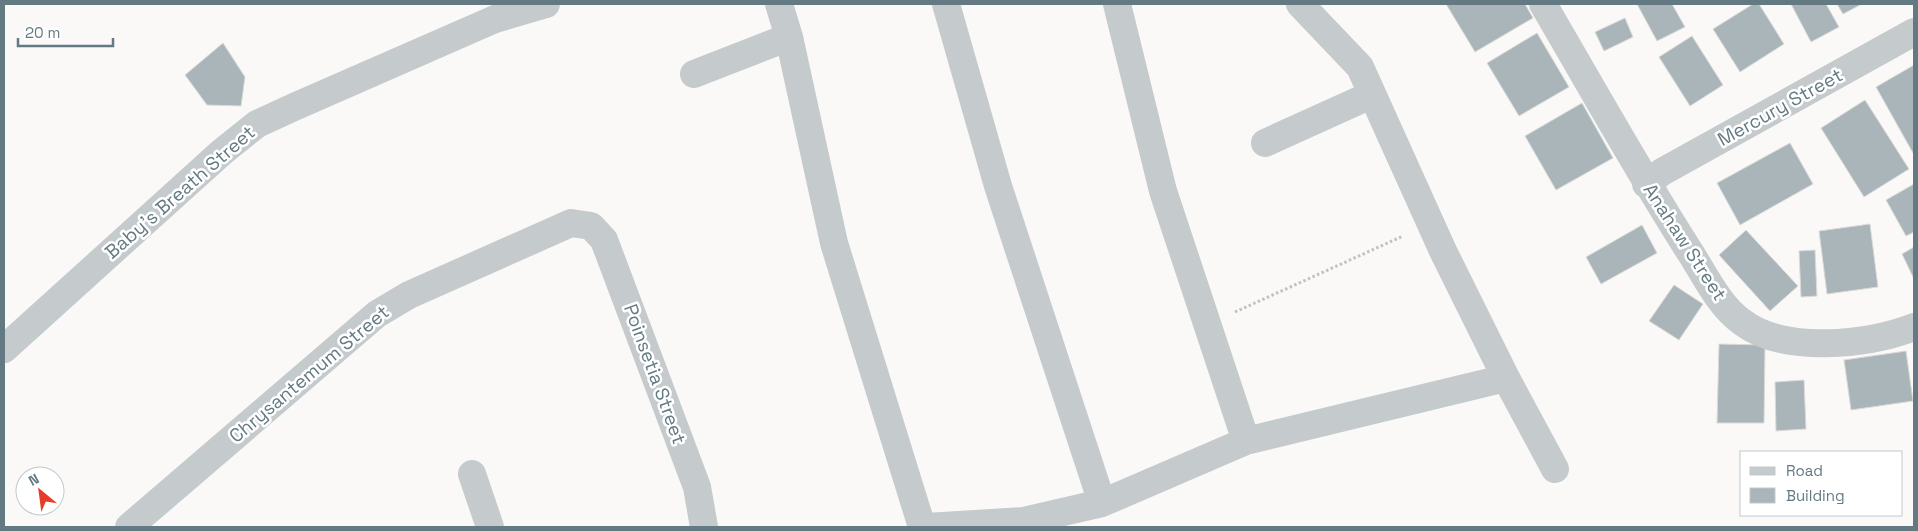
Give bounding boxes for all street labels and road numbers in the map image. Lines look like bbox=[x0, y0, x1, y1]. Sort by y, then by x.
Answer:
street label: Mercury Street bbox=[1713, 62, 1847, 152]
street label: Baby's Breath Street bbox=[100, 120, 260, 264]
street label: Anahaw Street bbox=[1638, 179, 1732, 305]
street label: Chrysantemum Street bbox=[224, 300, 394, 448]
street label: Poinsetia Street bbox=[618, 301, 692, 447]

